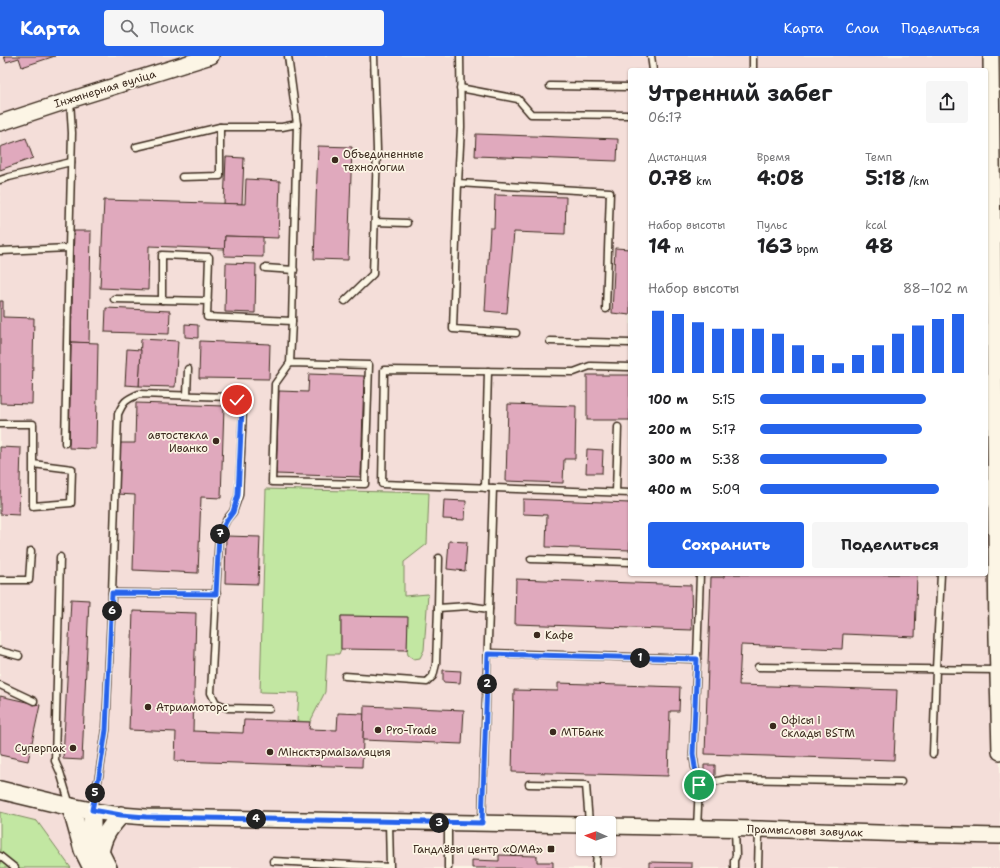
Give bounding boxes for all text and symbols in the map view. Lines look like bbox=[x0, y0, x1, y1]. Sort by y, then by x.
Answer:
search box bbox=[104, 10, 384, 46]
text: Карта bbox=[20, 16, 80, 41]
icon: search bbox=[118, 17, 140, 39]
text: Поиск bbox=[150, 18, 194, 38]
text: Карта bbox=[783, 19, 824, 37]
text: Слои bbox=[846, 19, 879, 37]
text: Поделиться bbox=[901, 19, 980, 37]
street label: Інжынерная вуліца bbox=[52, 66, 158, 112]
text: Утренний забег bbox=[648, 79, 832, 108]
button: share bbox=[926, 81, 968, 123]
text: 06:17 bbox=[648, 109, 682, 126]
place label: Объединенные технологии bbox=[343, 147, 424, 175]
text: Дистанция bbox=[648, 150, 707, 165]
text: Время bbox=[757, 150, 790, 165]
text: Темп bbox=[865, 150, 892, 165]
marker: Объединенные технологии bbox=[330, 155, 340, 165]
text: 0.78 bbox=[648, 165, 692, 191]
text: 4:08 bbox=[757, 165, 804, 191]
text: 5:18 bbox=[865, 165, 906, 191]
text: km bbox=[692, 174, 711, 189]
text: /km bbox=[906, 174, 929, 189]
text: Набор высоты bbox=[648, 218, 725, 233]
text: Пульс bbox=[757, 218, 788, 233]
text: kcal bbox=[865, 218, 887, 233]
text: 14 bbox=[648, 233, 671, 259]
text: 163 bbox=[757, 233, 793, 259]
text: 48 bbox=[865, 233, 893, 259]
text: m bbox=[671, 242, 684, 257]
text: bpm bbox=[793, 242, 819, 257]
text: Набор высоты bbox=[648, 280, 739, 297]
text: 88–102 m bbox=[903, 280, 968, 297]
pin bbox=[220, 383, 254, 417]
icon: check bbox=[226, 389, 248, 411]
text: 100 m bbox=[648, 391, 688, 408]
text: 5:15 bbox=[712, 391, 735, 408]
text: 200 m bbox=[648, 421, 691, 438]
text: 5:17 bbox=[712, 421, 736, 438]
place label: автостекла Иванко bbox=[148, 428, 208, 456]
marker: автостекла Иванко bbox=[211, 436, 221, 446]
text: 300 m bbox=[648, 451, 692, 468]
text: 5:38 bbox=[712, 451, 740, 468]
text: 400 m bbox=[648, 481, 692, 498]
text: 5:09 bbox=[712, 481, 740, 498]
button: Сохранить bbox=[648, 522, 804, 568]
button: Поделиться bbox=[812, 522, 968, 568]
pin: 7 bbox=[210, 524, 230, 544]
text: 7 bbox=[216, 526, 224, 541]
pin: 6 bbox=[102, 601, 122, 621]
text: 6 bbox=[108, 603, 116, 618]
place label: Кафе bbox=[545, 628, 573, 643]
marker: Кафе bbox=[532, 630, 542, 640]
pin: 1 bbox=[630, 648, 650, 668]
text: 1 bbox=[637, 650, 643, 665]
pin: 2 bbox=[477, 674, 497, 694]
text: 2 bbox=[483, 676, 491, 691]
place label: Атриамоторс bbox=[156, 700, 228, 715]
marker: Атриамоторс bbox=[143, 702, 153, 712]
place label: Офісы і Склады BSTM bbox=[781, 713, 855, 741]
marker: Офісы і Склады BSTM bbox=[768, 721, 778, 731]
place label: Pro-Trade bbox=[386, 723, 437, 738]
marker: Pro-Trade bbox=[373, 725, 383, 735]
place label: МТБанк bbox=[561, 725, 604, 740]
marker: МТБанк bbox=[548, 727, 558, 737]
place label: Суперпак bbox=[15, 741, 65, 756]
marker: Суперпак bbox=[68, 743, 78, 753]
place label: Мінсктэрмаізаляцыя bbox=[278, 745, 391, 760]
marker: Мінсктэрмаізаляцыя bbox=[265, 747, 275, 757]
pin bbox=[682, 768, 716, 802]
icon: arrive bbox=[688, 774, 710, 796]
pin: 5 bbox=[85, 783, 105, 803]
text: 5 bbox=[92, 785, 98, 800]
pin: 4 bbox=[246, 809, 266, 829]
text: 4 bbox=[252, 811, 260, 826]
pin: 3 bbox=[429, 813, 449, 833]
text: 3 bbox=[435, 815, 443, 830]
north arrow bbox=[576, 816, 616, 856]
map controls bbox=[576, 816, 616, 856]
street label: Прамысловы завулак bbox=[747, 821, 863, 841]
place label: Гандлёвы центр «ОМА» bbox=[413, 842, 543, 857]
marker: Гандлёвы центр «ОМА» bbox=[546, 844, 556, 854]

